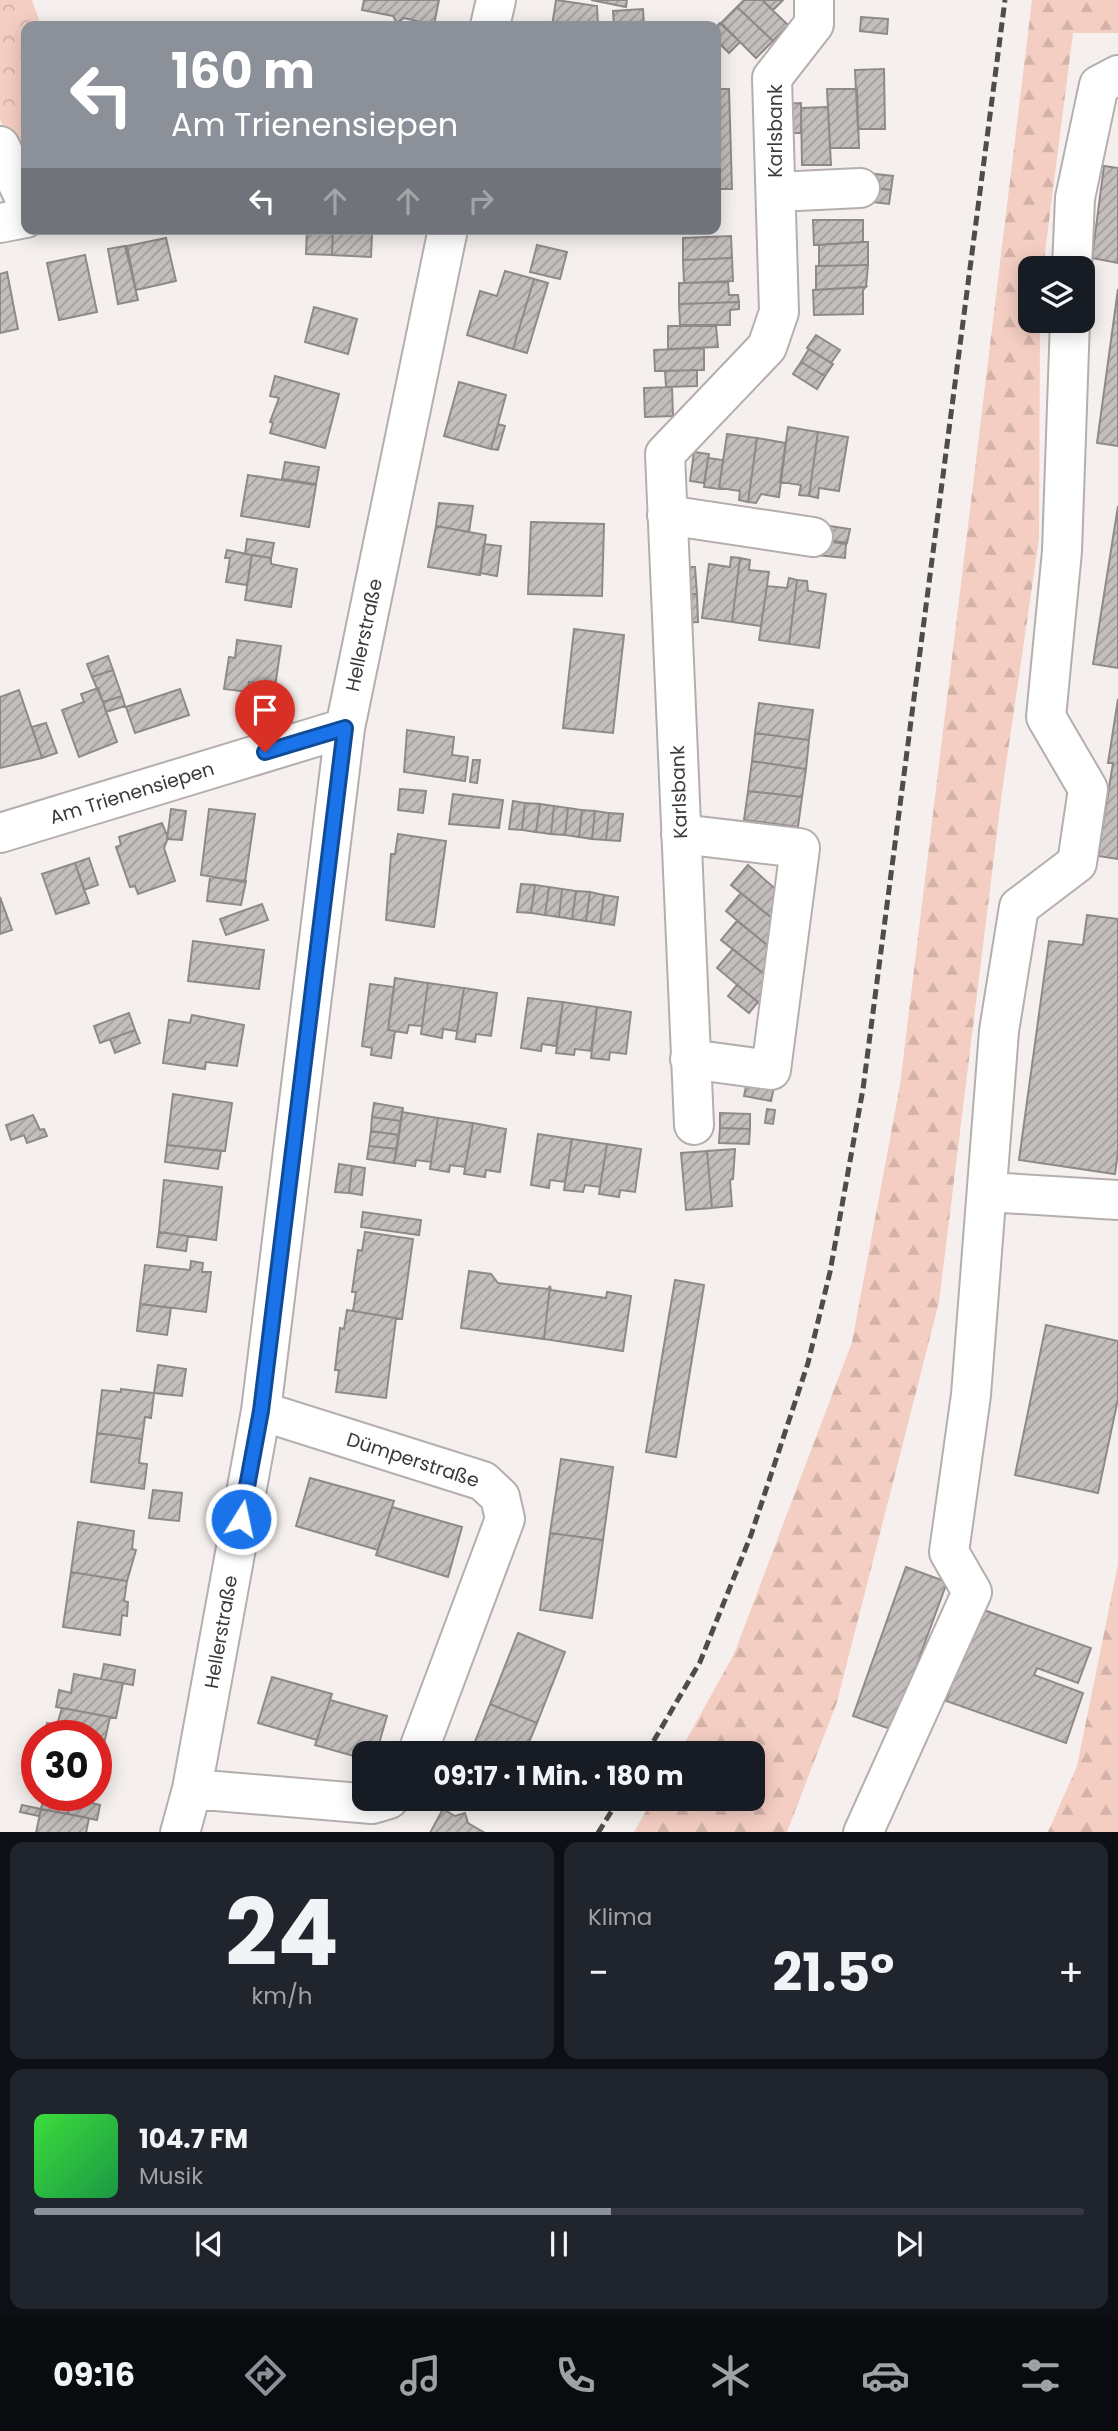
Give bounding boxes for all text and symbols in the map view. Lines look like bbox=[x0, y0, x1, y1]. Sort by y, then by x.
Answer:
text: 160 m bbox=[171, 37, 315, 105]
icon: left bbox=[56, 49, 147, 140]
street label: Karlsbank bbox=[762, 84, 789, 178]
text: Am Trienensiepen bbox=[171, 102, 458, 147]
icon: left bbox=[243, 182, 281, 220]
icon: ahead bbox=[316, 182, 354, 220]
icon: ahead bbox=[389, 182, 427, 220]
icon: right bbox=[462, 182, 500, 220]
map controls bbox=[1018, 256, 1095, 333]
button: layers bbox=[1018, 256, 1095, 333]
street label: Hellerstraße bbox=[339, 576, 389, 694]
pin bbox=[235, 680, 295, 752]
icon: arrive bbox=[246, 691, 284, 729]
street label: Karlsbank bbox=[664, 745, 694, 839]
street label: Am Trienensiepen bbox=[47, 755, 217, 831]
street label: Dümperstraße bbox=[343, 1426, 483, 1494]
position arrow bbox=[204, 1482, 278, 1556]
street label: Hellerstraße bbox=[198, 1573, 244, 1691]
speed limit sign: 30 bbox=[21, 1720, 112, 1811]
text: 09:17 · 1 Min. · 180 m bbox=[434, 1758, 683, 1794]
text: 24 bbox=[225, 1869, 339, 1997]
text: Klima bbox=[588, 1901, 652, 1933]
text: 21.5° bbox=[773, 1936, 894, 2009]
text: − bbox=[588, 1946, 609, 1999]
text: + bbox=[1058, 1946, 1084, 1999]
text: km/h bbox=[251, 1980, 313, 2012]
text: 104.7 FM bbox=[139, 2121, 248, 2157]
text: Musik bbox=[139, 2160, 203, 2192]
icon: previous bbox=[190, 2225, 228, 2263]
icon: pause bbox=[540, 2225, 578, 2263]
icon: next bbox=[890, 2225, 928, 2263]
icon: directions bbox=[241, 2351, 290, 2400]
icon: music bbox=[396, 2351, 445, 2400]
icon: phone bbox=[551, 2351, 600, 2400]
icon: climate bbox=[706, 2351, 755, 2400]
icon: car bbox=[861, 2351, 910, 2400]
icon: filters bbox=[1016, 2351, 1065, 2400]
text: 09:16 bbox=[53, 2352, 135, 2397]

